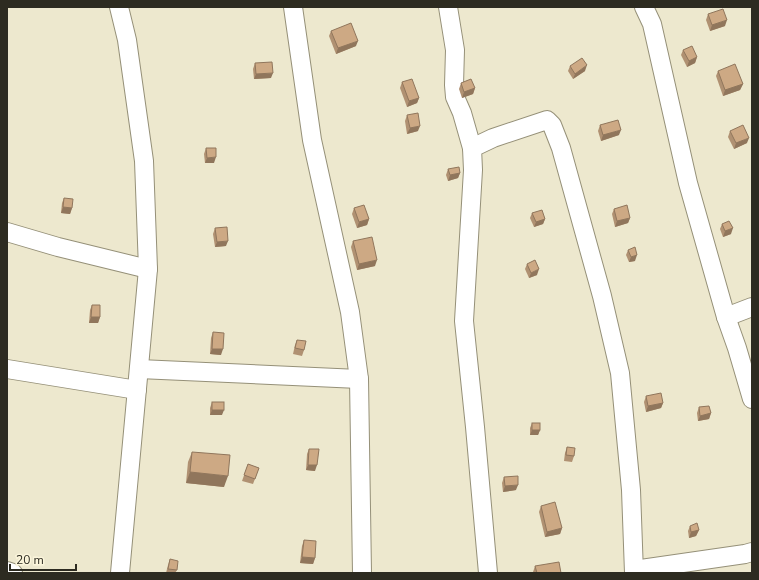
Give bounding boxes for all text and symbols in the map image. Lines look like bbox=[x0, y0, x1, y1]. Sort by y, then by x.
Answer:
scale bar bbox=[10, 546, 76, 572]
text: 20 m bbox=[16, 552, 44, 568]

